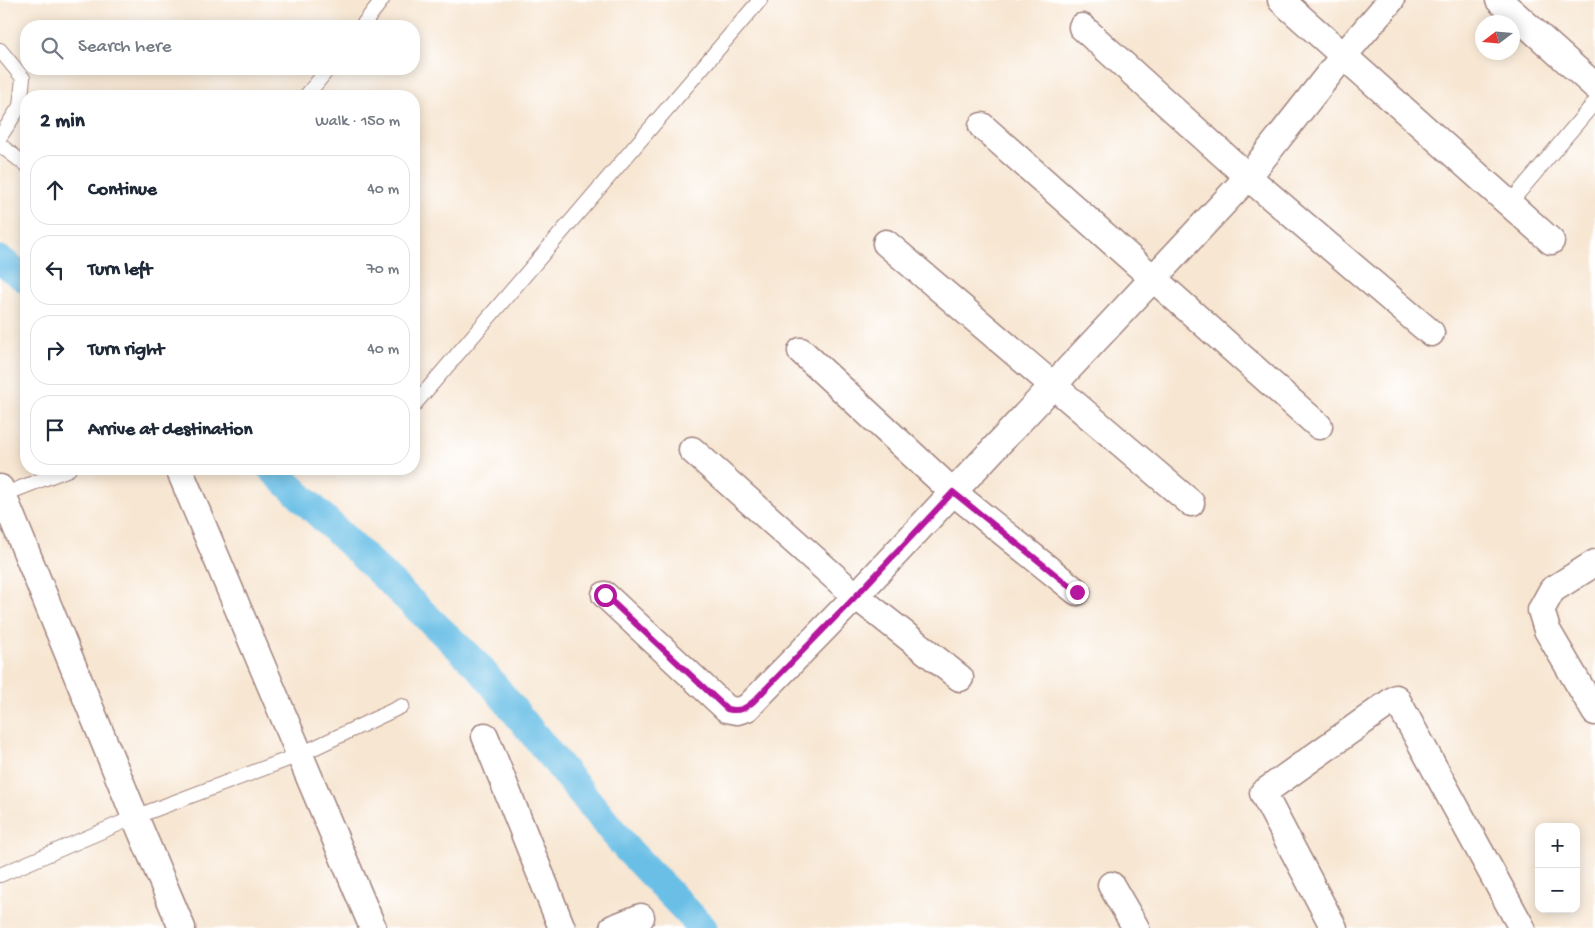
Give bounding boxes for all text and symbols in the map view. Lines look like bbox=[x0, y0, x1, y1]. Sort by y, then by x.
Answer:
north arrow bbox=[1475, 15, 1520, 60]
search box bbox=[20, 20, 420, 75]
icon: search bbox=[38, 34, 66, 62]
text: Search here bbox=[78, 36, 172, 59]
text: 2 min bbox=[40, 110, 85, 135]
text: Walk · 150 m bbox=[315, 113, 400, 132]
icon: ahead bbox=[41, 176, 69, 204]
text: Continue bbox=[88, 179, 157, 202]
text: 40 m bbox=[367, 181, 399, 200]
icon: left bbox=[41, 256, 69, 284]
text: Turn left bbox=[88, 259, 152, 282]
text: 70 m bbox=[366, 261, 399, 280]
icon: right bbox=[41, 336, 69, 364]
text: Turn right bbox=[88, 339, 164, 362]
text: 40 m bbox=[367, 341, 399, 360]
icon: arrive bbox=[41, 416, 69, 444]
text: Arrive at destination bbox=[88, 419, 252, 442]
route end bbox=[1066, 581, 1089, 604]
route start bbox=[594, 584, 617, 607]
map controls bbox=[1535, 823, 1580, 913]
button: + bbox=[1535, 823, 1580, 868]
button: − bbox=[1535, 868, 1580, 913]

